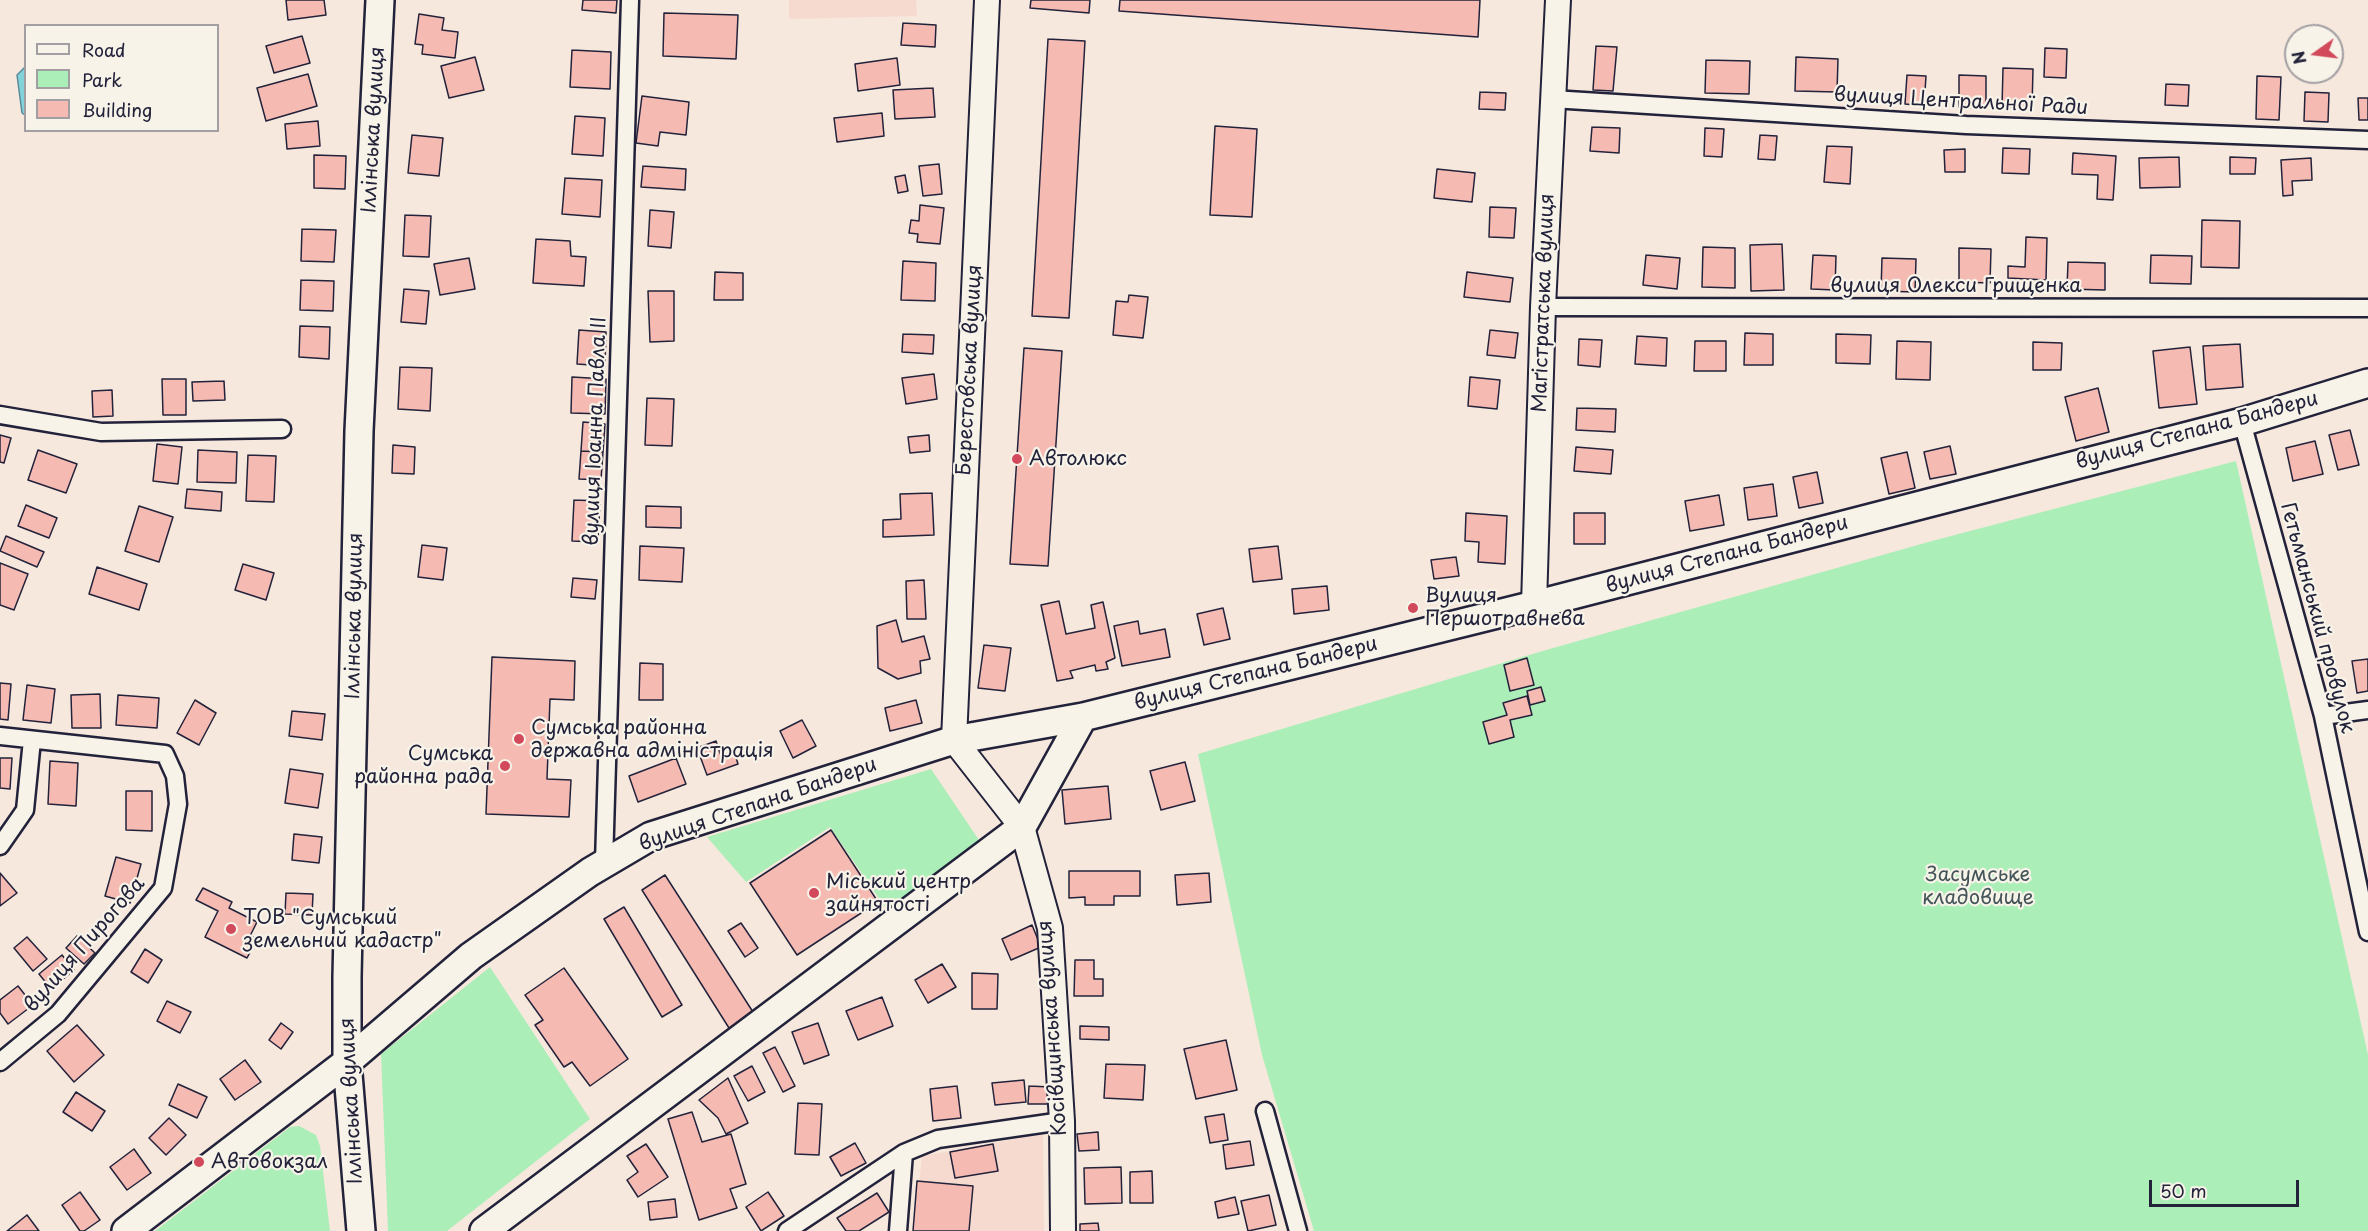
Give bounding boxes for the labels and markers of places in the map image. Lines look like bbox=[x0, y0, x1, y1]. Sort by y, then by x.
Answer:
place label: Автолюкс bbox=[1029, 447, 1127, 471]
marker: Автолюкс bbox=[1010, 452, 1024, 466]
place label: Вулиця Першотравнева bbox=[1425, 584, 1585, 631]
marker: Вулиця Першотравнева bbox=[1406, 601, 1420, 615]
place label: Сумська районна державна адміністрація bbox=[531, 716, 774, 763]
marker: Сумська районна державна адміністрація bbox=[512, 732, 526, 746]
place label: Сумська районна рада bbox=[354, 742, 493, 789]
marker: Сумська районна рада bbox=[498, 759, 512, 773]
place label: Міський центр зайнятості bbox=[826, 870, 971, 917]
marker: Міський центр зайнятості bbox=[807, 886, 821, 900]
place label: ТОВ "Сумський земельний кадастр" bbox=[243, 906, 442, 953]
marker: ТОВ "Сумський земельний кадастр" bbox=[224, 922, 238, 936]
place label: Автовокзал bbox=[211, 1150, 328, 1174]
marker: Автовокзал bbox=[192, 1155, 206, 1169]

